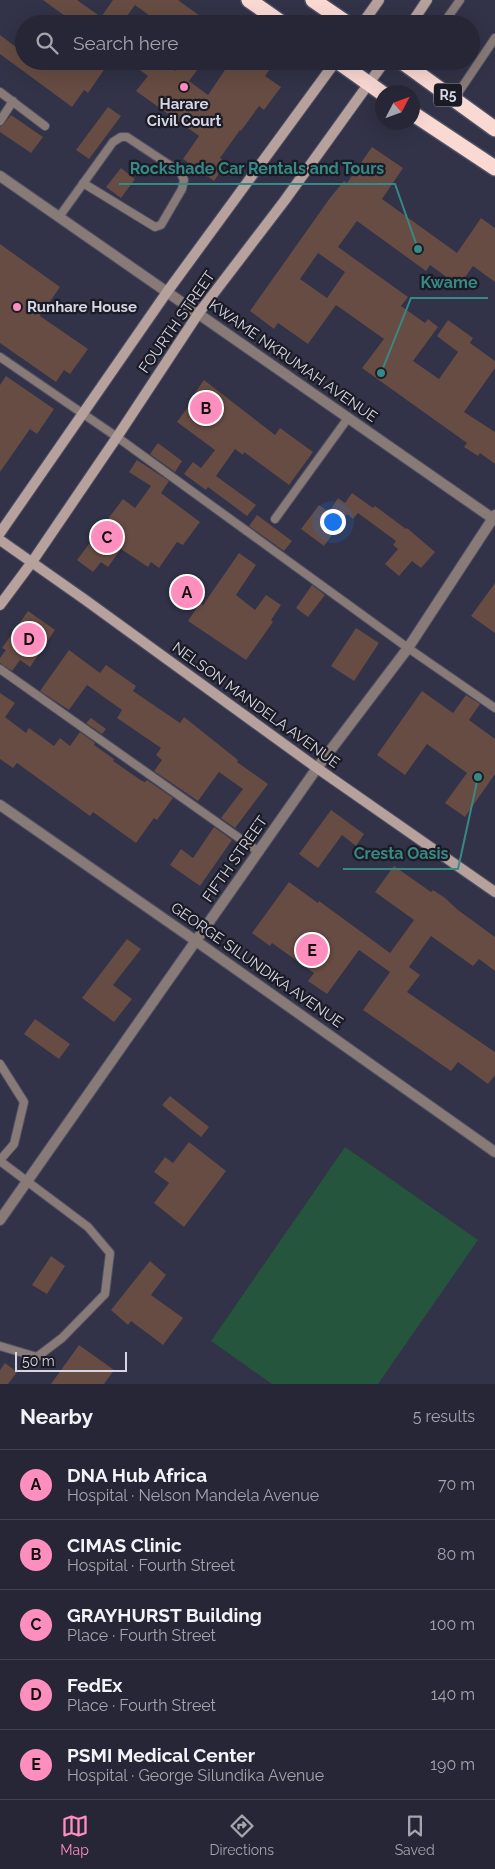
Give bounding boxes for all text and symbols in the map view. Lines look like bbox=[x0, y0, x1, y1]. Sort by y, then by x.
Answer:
search box bbox=[15, 15, 480, 70]
icon: search bbox=[33, 29, 61, 57]
text: Search here bbox=[73, 32, 179, 54]
marker: Harare Civil Court bbox=[178, 81, 190, 93]
road number: R5 bbox=[434, 84, 462, 106]
north arrow bbox=[375, 85, 420, 130]
place label: Harare Civil Court bbox=[147, 95, 221, 130]
callout: Rockshade Car Rentals and Tours bbox=[119, 153, 395, 184]
text: Rockshade Car Rentals and Tours bbox=[130, 159, 384, 178]
callout: Kwame bbox=[411, 267, 488, 298]
street label: FOURTH STREET bbox=[135, 268, 219, 376]
text: Kwame bbox=[421, 273, 478, 292]
street label: KWAME NKRUMAH AVENUE bbox=[205, 296, 381, 426]
place label: Runhare House bbox=[27, 298, 137, 316]
marker: Runhare House bbox=[11, 301, 23, 313]
pin: B bbox=[190, 389, 222, 427]
your location bbox=[320, 509, 346, 535]
pin: C bbox=[91, 518, 123, 556]
pin: A bbox=[171, 573, 203, 611]
pin: D bbox=[13, 620, 45, 658]
street label: NELSON MANDELA AVENUE bbox=[169, 638, 343, 772]
street label: FIFTH STREET bbox=[199, 813, 271, 905]
callout: Cresta Oasis bbox=[343, 838, 458, 869]
text: Cresta Oasis bbox=[354, 844, 448, 863]
street label: GEORGE SILUNDIKA AVENUE bbox=[167, 898, 347, 1032]
pin: E bbox=[296, 931, 328, 969]
scale bar bbox=[15, 1349, 128, 1372]
text: 50 m bbox=[22, 1353, 55, 1369]
text: Nearby bbox=[20, 1404, 93, 1429]
text: 5 results bbox=[413, 1407, 475, 1426]
text: DNA Hub Africa bbox=[67, 1464, 207, 1486]
text: A bbox=[31, 1475, 41, 1494]
text: 70 m bbox=[438, 1475, 475, 1494]
text: Hospital · Nelson Mandela Avenue bbox=[67, 1486, 319, 1505]
text: CIMAS Clinic bbox=[67, 1534, 182, 1556]
text: B bbox=[31, 1545, 41, 1564]
text: 80 m bbox=[437, 1545, 475, 1564]
text: Hospital · Fourth Street bbox=[67, 1556, 235, 1575]
text: GRAYHURST Building bbox=[67, 1604, 262, 1626]
text: C bbox=[31, 1615, 41, 1634]
text: 100 m bbox=[430, 1615, 475, 1634]
text: Place · Fourth Street bbox=[67, 1626, 216, 1645]
text: FedEx bbox=[67, 1674, 122, 1696]
text: D bbox=[30, 1685, 42, 1704]
text: 140 m bbox=[431, 1685, 475, 1704]
text: Place · Fourth Street bbox=[67, 1696, 216, 1715]
text: PSMI Medical Center bbox=[67, 1744, 255, 1766]
text: E bbox=[31, 1755, 41, 1774]
text: 190 m bbox=[430, 1755, 475, 1774]
text: Hospital · George Silundika Avenue bbox=[67, 1766, 324, 1785]
tab: Map bbox=[60, 1812, 89, 1858]
tab: Directions bbox=[209, 1812, 274, 1858]
tab: Saved bbox=[395, 1812, 435, 1858]

